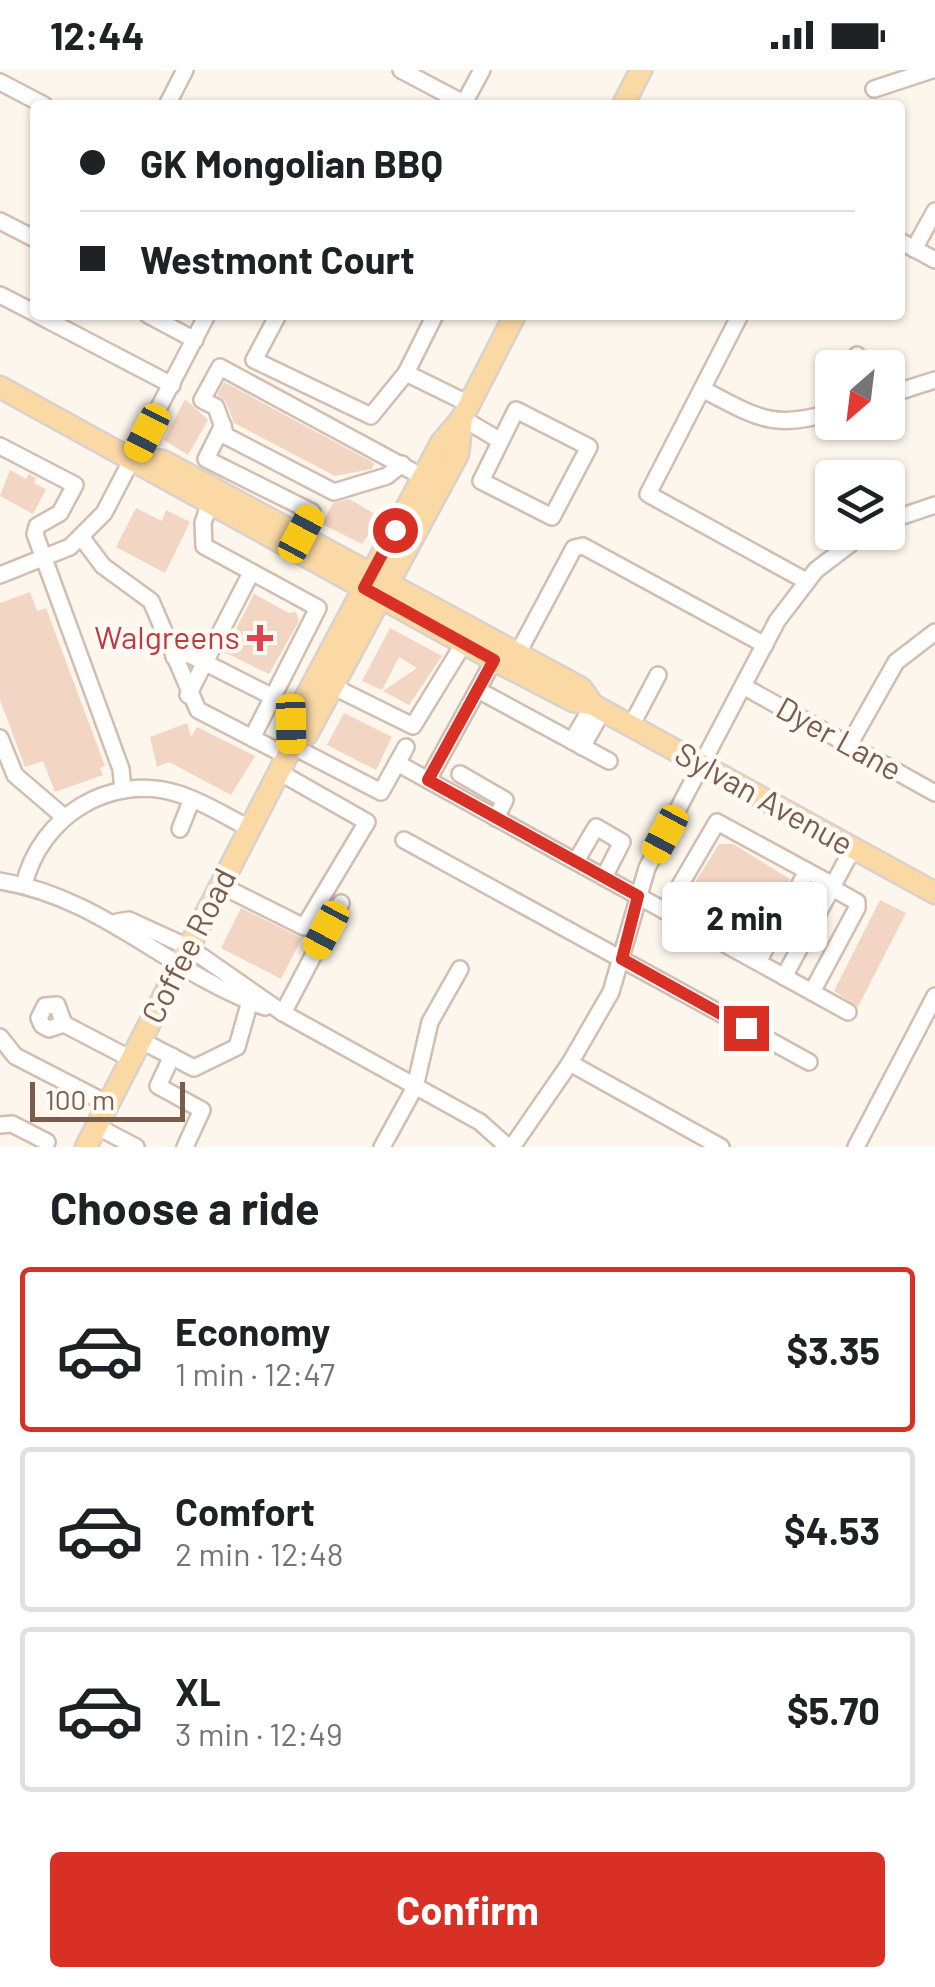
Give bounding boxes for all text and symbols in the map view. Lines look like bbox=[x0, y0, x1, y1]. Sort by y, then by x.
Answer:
text: 12:44 bbox=[50, 12, 145, 58]
text: GK Mongolian BBQ bbox=[140, 140, 443, 186]
text: Westmont Court bbox=[140, 236, 415, 282]
north arrow bbox=[815, 350, 905, 440]
map controls bbox=[815, 350, 905, 550]
car bbox=[120, 399, 174, 467]
button: layers bbox=[815, 460, 905, 550]
car bbox=[274, 500, 328, 568]
route start bbox=[373, 508, 418, 553]
place label: Walgreens bbox=[94, 617, 240, 655]
marker: Walgreens bbox=[249, 627, 271, 649]
street label: Dyer Lane bbox=[771, 687, 909, 787]
car bbox=[275, 694, 307, 754]
street label: Sylvan Avenue bbox=[669, 733, 861, 862]
car bbox=[638, 800, 692, 868]
street label: Coffee Road bbox=[132, 861, 243, 1029]
callout: 2 min bbox=[664, 883, 828, 953]
car bbox=[299, 896, 353, 964]
text: 2 min bbox=[706, 898, 783, 936]
route end bbox=[724, 1006, 769, 1051]
scale bar bbox=[30, 1077, 185, 1122]
text: 100 m bbox=[45, 1082, 115, 1116]
text: Choose a ride bbox=[50, 1180, 320, 1234]
icon: car bbox=[55, 1305, 145, 1395]
text: Economy bbox=[175, 1308, 330, 1354]
text: $3.35 bbox=[786, 1327, 880, 1373]
text: 1 min · 12:47 bbox=[175, 1354, 335, 1392]
icon: car bbox=[55, 1485, 145, 1575]
text: Comfort bbox=[175, 1488, 315, 1534]
text: $4.53 bbox=[784, 1507, 880, 1553]
text: 2 min · 12:48 bbox=[175, 1534, 343, 1572]
icon: car bbox=[55, 1665, 145, 1755]
text: XL bbox=[175, 1668, 221, 1714]
text: $5.70 bbox=[787, 1687, 880, 1733]
text: 3 min · 12:49 bbox=[175, 1714, 343, 1752]
button: Confirm bbox=[50, 1852, 885, 1967]

